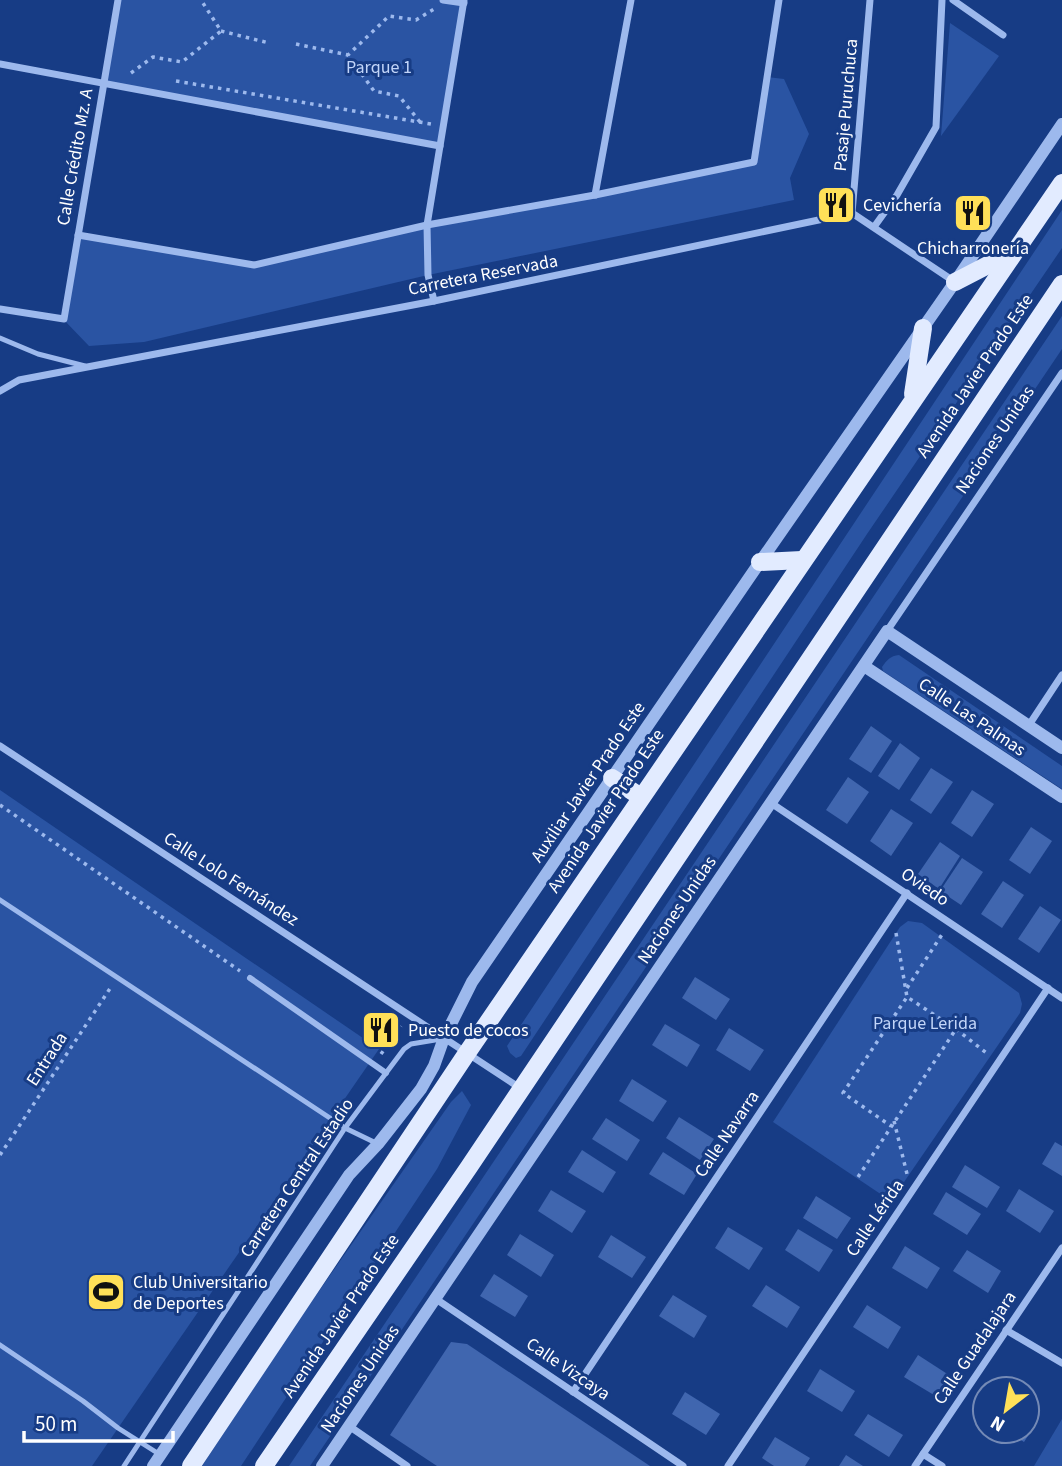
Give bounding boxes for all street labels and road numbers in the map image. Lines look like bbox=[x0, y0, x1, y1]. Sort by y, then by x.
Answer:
street label: Pasaje Puruchuca bbox=[828, 38, 864, 172]
street label: Calle Crédito Mz. A bbox=[51, 86, 99, 227]
street label: Carretera Reservada bbox=[406, 248, 560, 302]
street label: Avenida Javier Prado Este bbox=[911, 289, 1039, 463]
street label: Naciones Unidas bbox=[950, 381, 1040, 499]
street label: Calle Las Palmas bbox=[913, 672, 1031, 762]
street label: Auxiliar Javier Prado Este bbox=[525, 697, 651, 867]
street label: Avenida Javier Prado Este bbox=[542, 724, 670, 898]
street label: Calle Lolo Fernández bbox=[159, 826, 304, 932]
street label: Naciones Unidas bbox=[632, 851, 722, 969]
street label: Oviedo bbox=[896, 862, 954, 912]
street label: Entrada bbox=[20, 1027, 74, 1091]
street label: Calle Navarra bbox=[689, 1086, 765, 1182]
street label: Carretera Central Estadio bbox=[234, 1093, 360, 1263]
street label: Calle Lérida bbox=[840, 1174, 910, 1262]
street label: Avenida Javier Prado Este bbox=[277, 1229, 405, 1403]
street label: Calle Guadalajara bbox=[928, 1286, 1022, 1410]
street label: Naciones Unidas bbox=[315, 1320, 405, 1438]
street label: Calle Vizcaya bbox=[521, 1332, 615, 1406]

